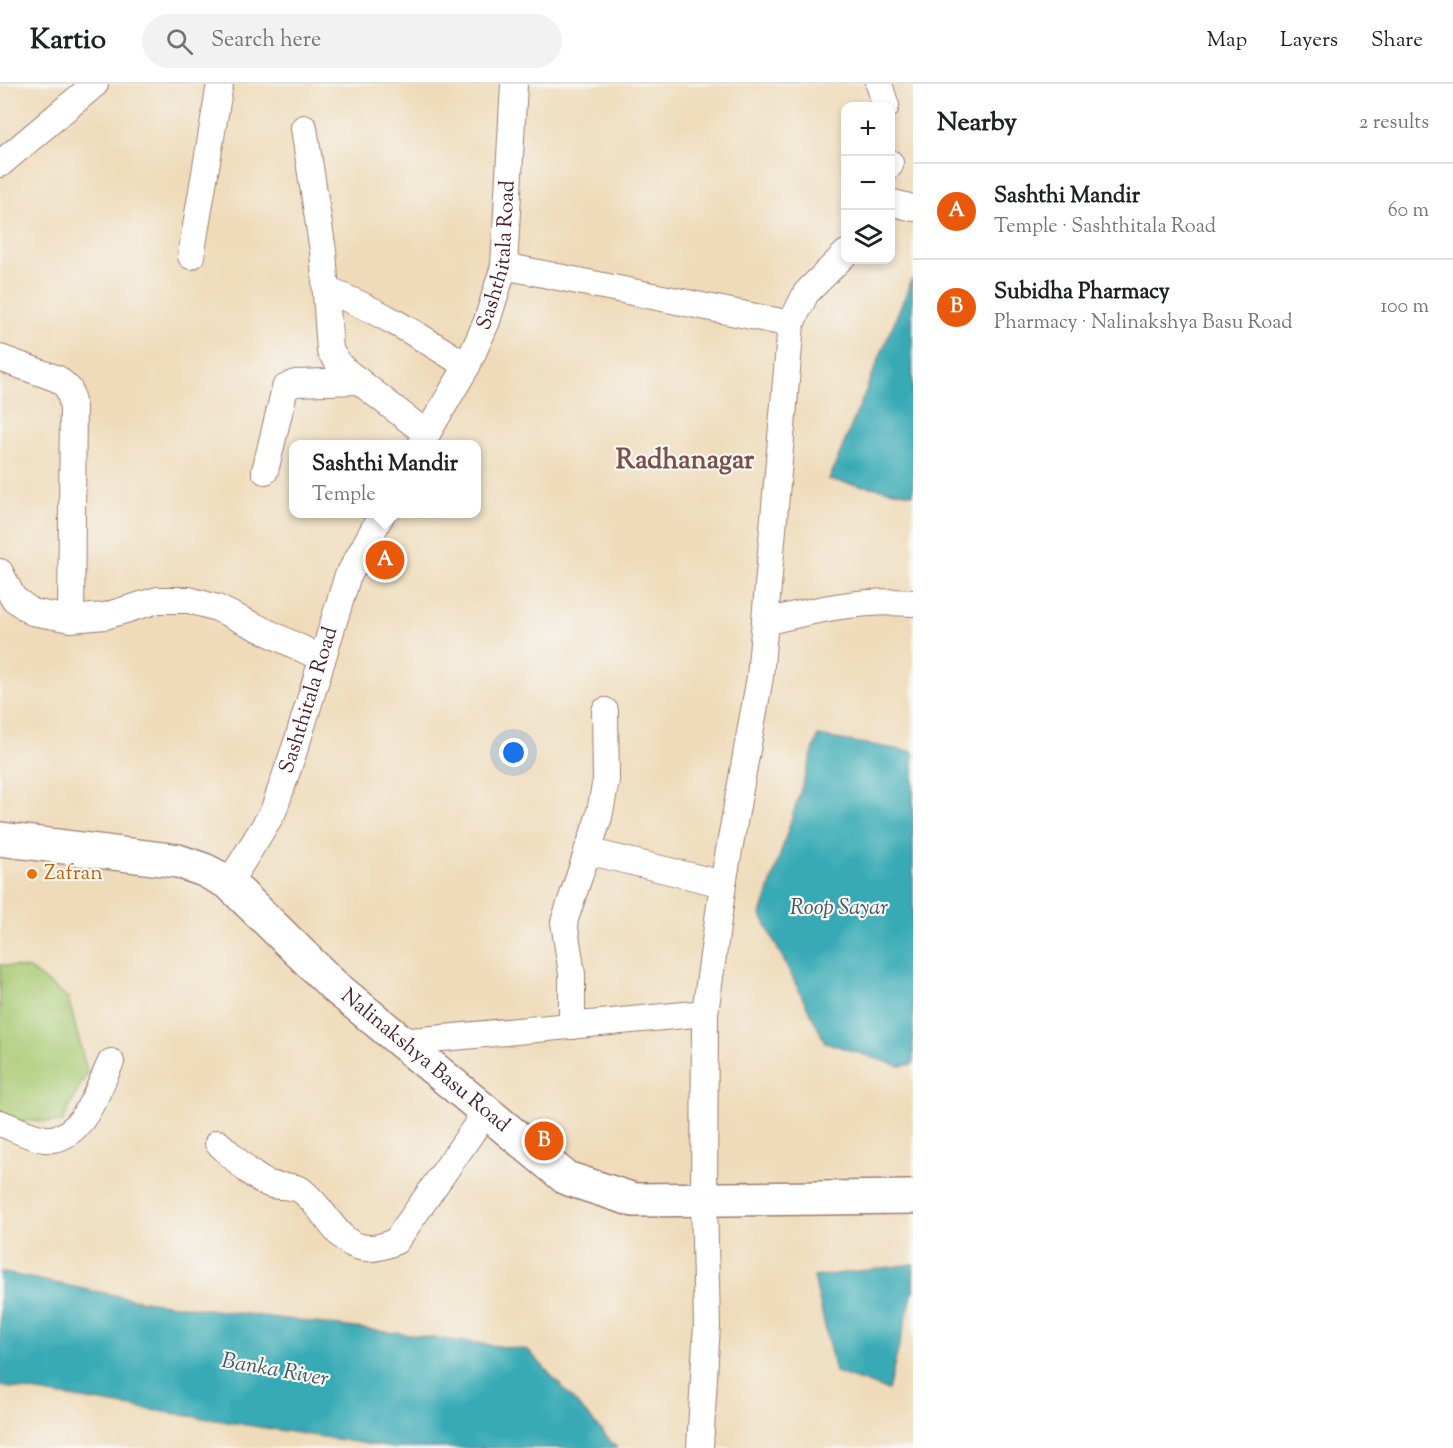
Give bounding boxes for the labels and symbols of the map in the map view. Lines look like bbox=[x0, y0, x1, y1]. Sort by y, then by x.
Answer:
street label: Sashthitala Road bbox=[470, 179, 524, 335]
district label: Radhanagar bbox=[616, 442, 755, 481]
pin: A bbox=[366, 538, 404, 582]
street label: Sashthitala Road bbox=[272, 623, 346, 778]
your location bbox=[499, 738, 528, 767]
place label: Zafran bbox=[44, 859, 103, 889]
marker: Zafran bbox=[25, 867, 39, 881]
water label: Roop Sayar bbox=[790, 893, 888, 925]
street label: Nalinakshya Basu Road bbox=[334, 982, 516, 1140]
pin: B bbox=[524, 1118, 564, 1164]
water label: Banka River bbox=[219, 1346, 331, 1396]

